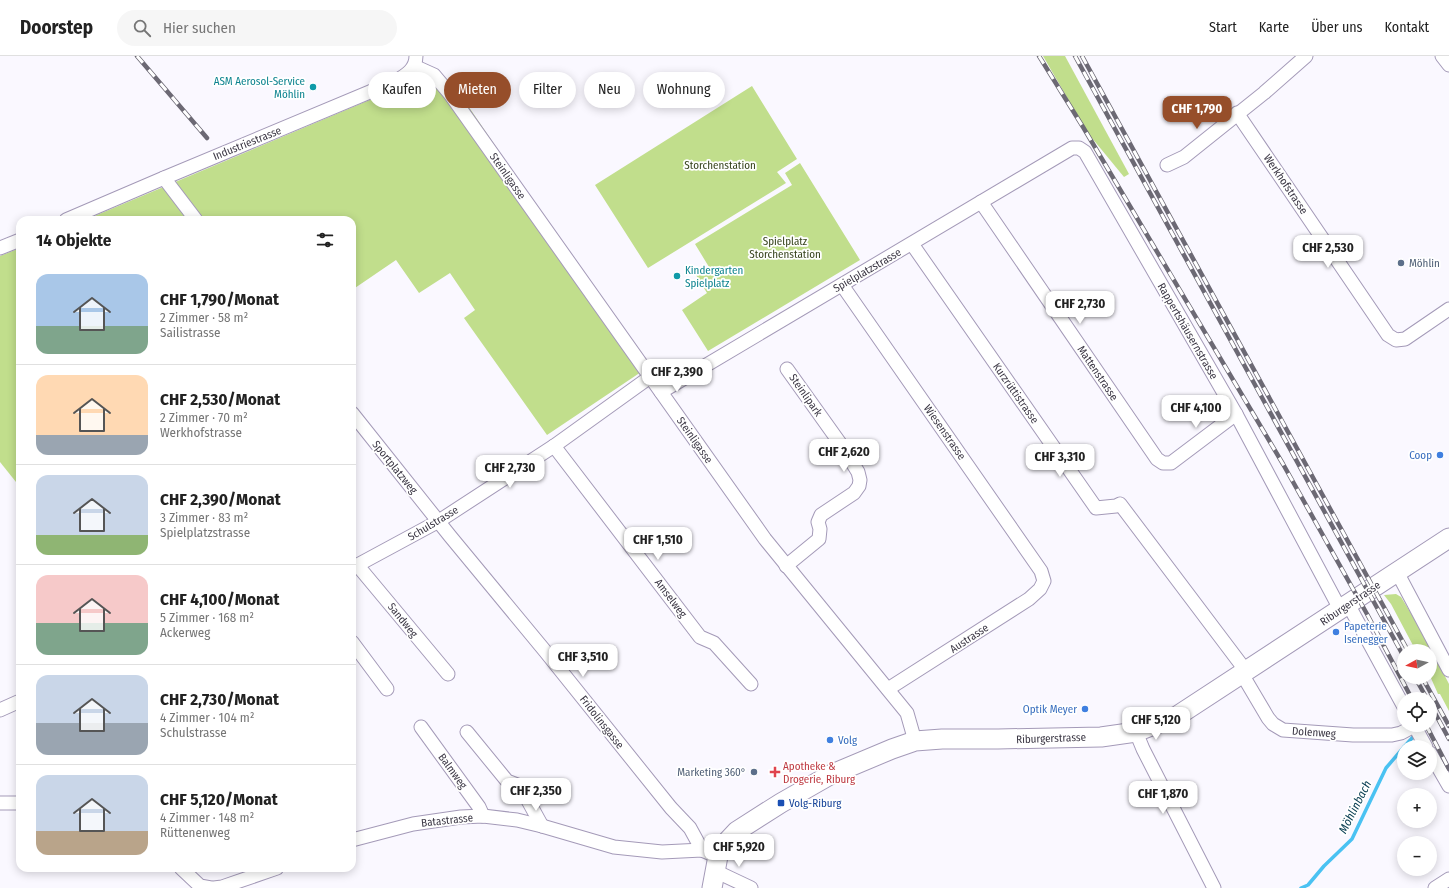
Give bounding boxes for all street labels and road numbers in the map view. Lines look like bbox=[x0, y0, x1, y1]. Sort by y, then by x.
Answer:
street label: Industriestrasse bbox=[211, 124, 283, 163]
street label: Steinligasse bbox=[487, 151, 528, 202]
street label: Werkhofstrasse bbox=[1261, 152, 1310, 217]
street label: Spielplatzstrasse bbox=[831, 246, 904, 295]
street label: Rappertshäusernstrasse bbox=[1155, 281, 1220, 382]
street label: Mattenstrasse bbox=[1074, 343, 1121, 403]
street label: Kurzrüttistrasse bbox=[990, 361, 1041, 426]
street label: Steinlipark bbox=[786, 372, 825, 420]
street label: Wiesenstrasse bbox=[921, 402, 968, 462]
street label: Steinligasse bbox=[674, 415, 715, 466]
street label: Sportplatzweg bbox=[369, 438, 420, 497]
street label: Schulstrasse bbox=[406, 503, 461, 544]
street label: Amselweg bbox=[652, 576, 690, 621]
street label: Riburgerstrasse bbox=[1318, 578, 1383, 628]
street label: Sandweg bbox=[385, 601, 421, 641]
street label: Austrasse bbox=[948, 621, 991, 656]
street label: Fridolinsgasse bbox=[577, 693, 626, 751]
street label: Dolenweg bbox=[1292, 724, 1337, 741]
street label: Riburgerstrasse bbox=[1016, 731, 1086, 746]
street label: Balmweg bbox=[435, 751, 470, 792]
street label: Batastrasse bbox=[420, 811, 474, 830]

